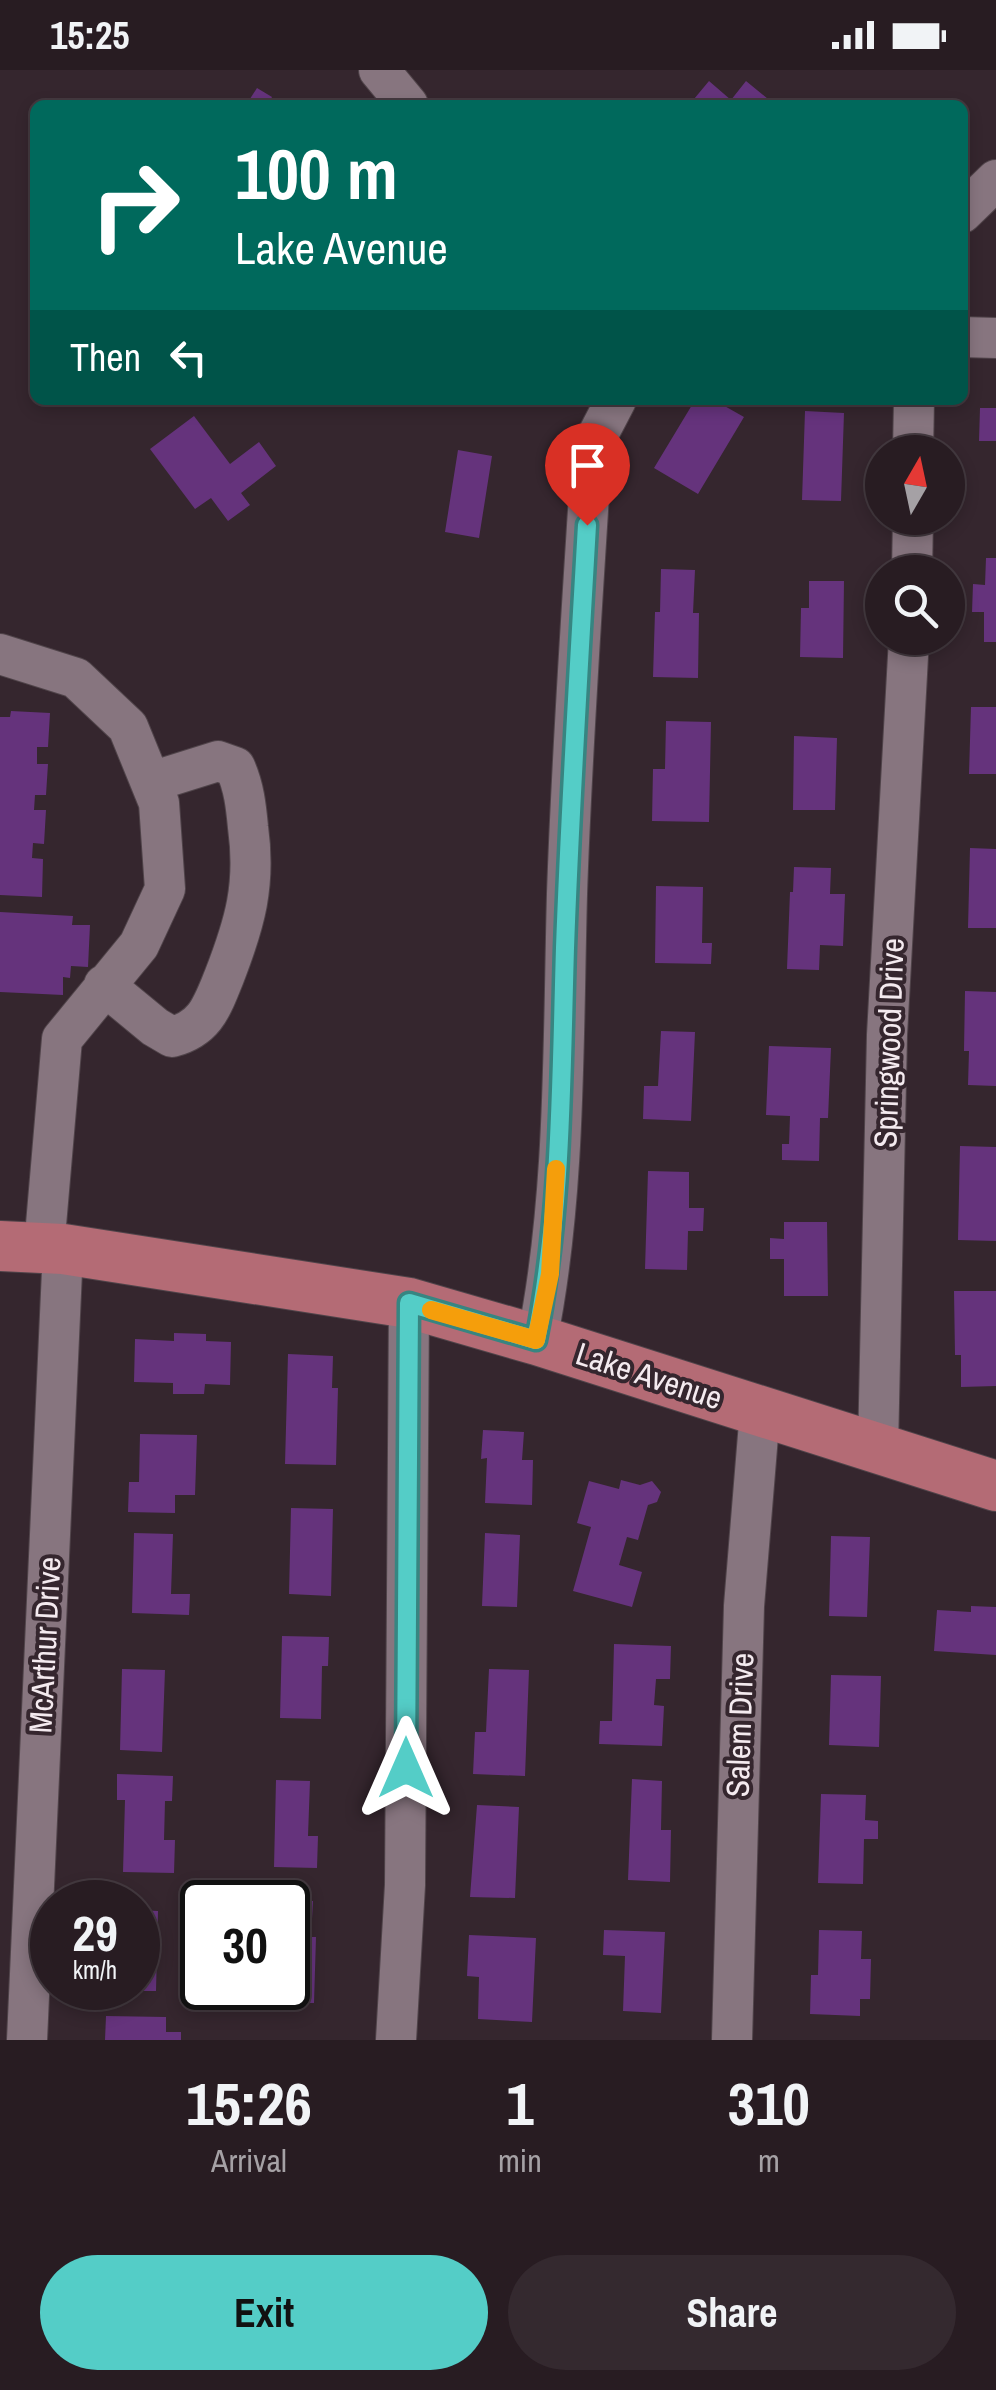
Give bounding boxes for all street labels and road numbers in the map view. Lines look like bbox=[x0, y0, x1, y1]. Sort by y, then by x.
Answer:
street label: Springwood Drive bbox=[863, 937, 914, 1149]
street label: Lake Avenue bbox=[571, 1332, 728, 1419]
street label: McArthur Drive bbox=[18, 1556, 71, 1734]
street label: Salem Drive bbox=[715, 1652, 764, 1798]

